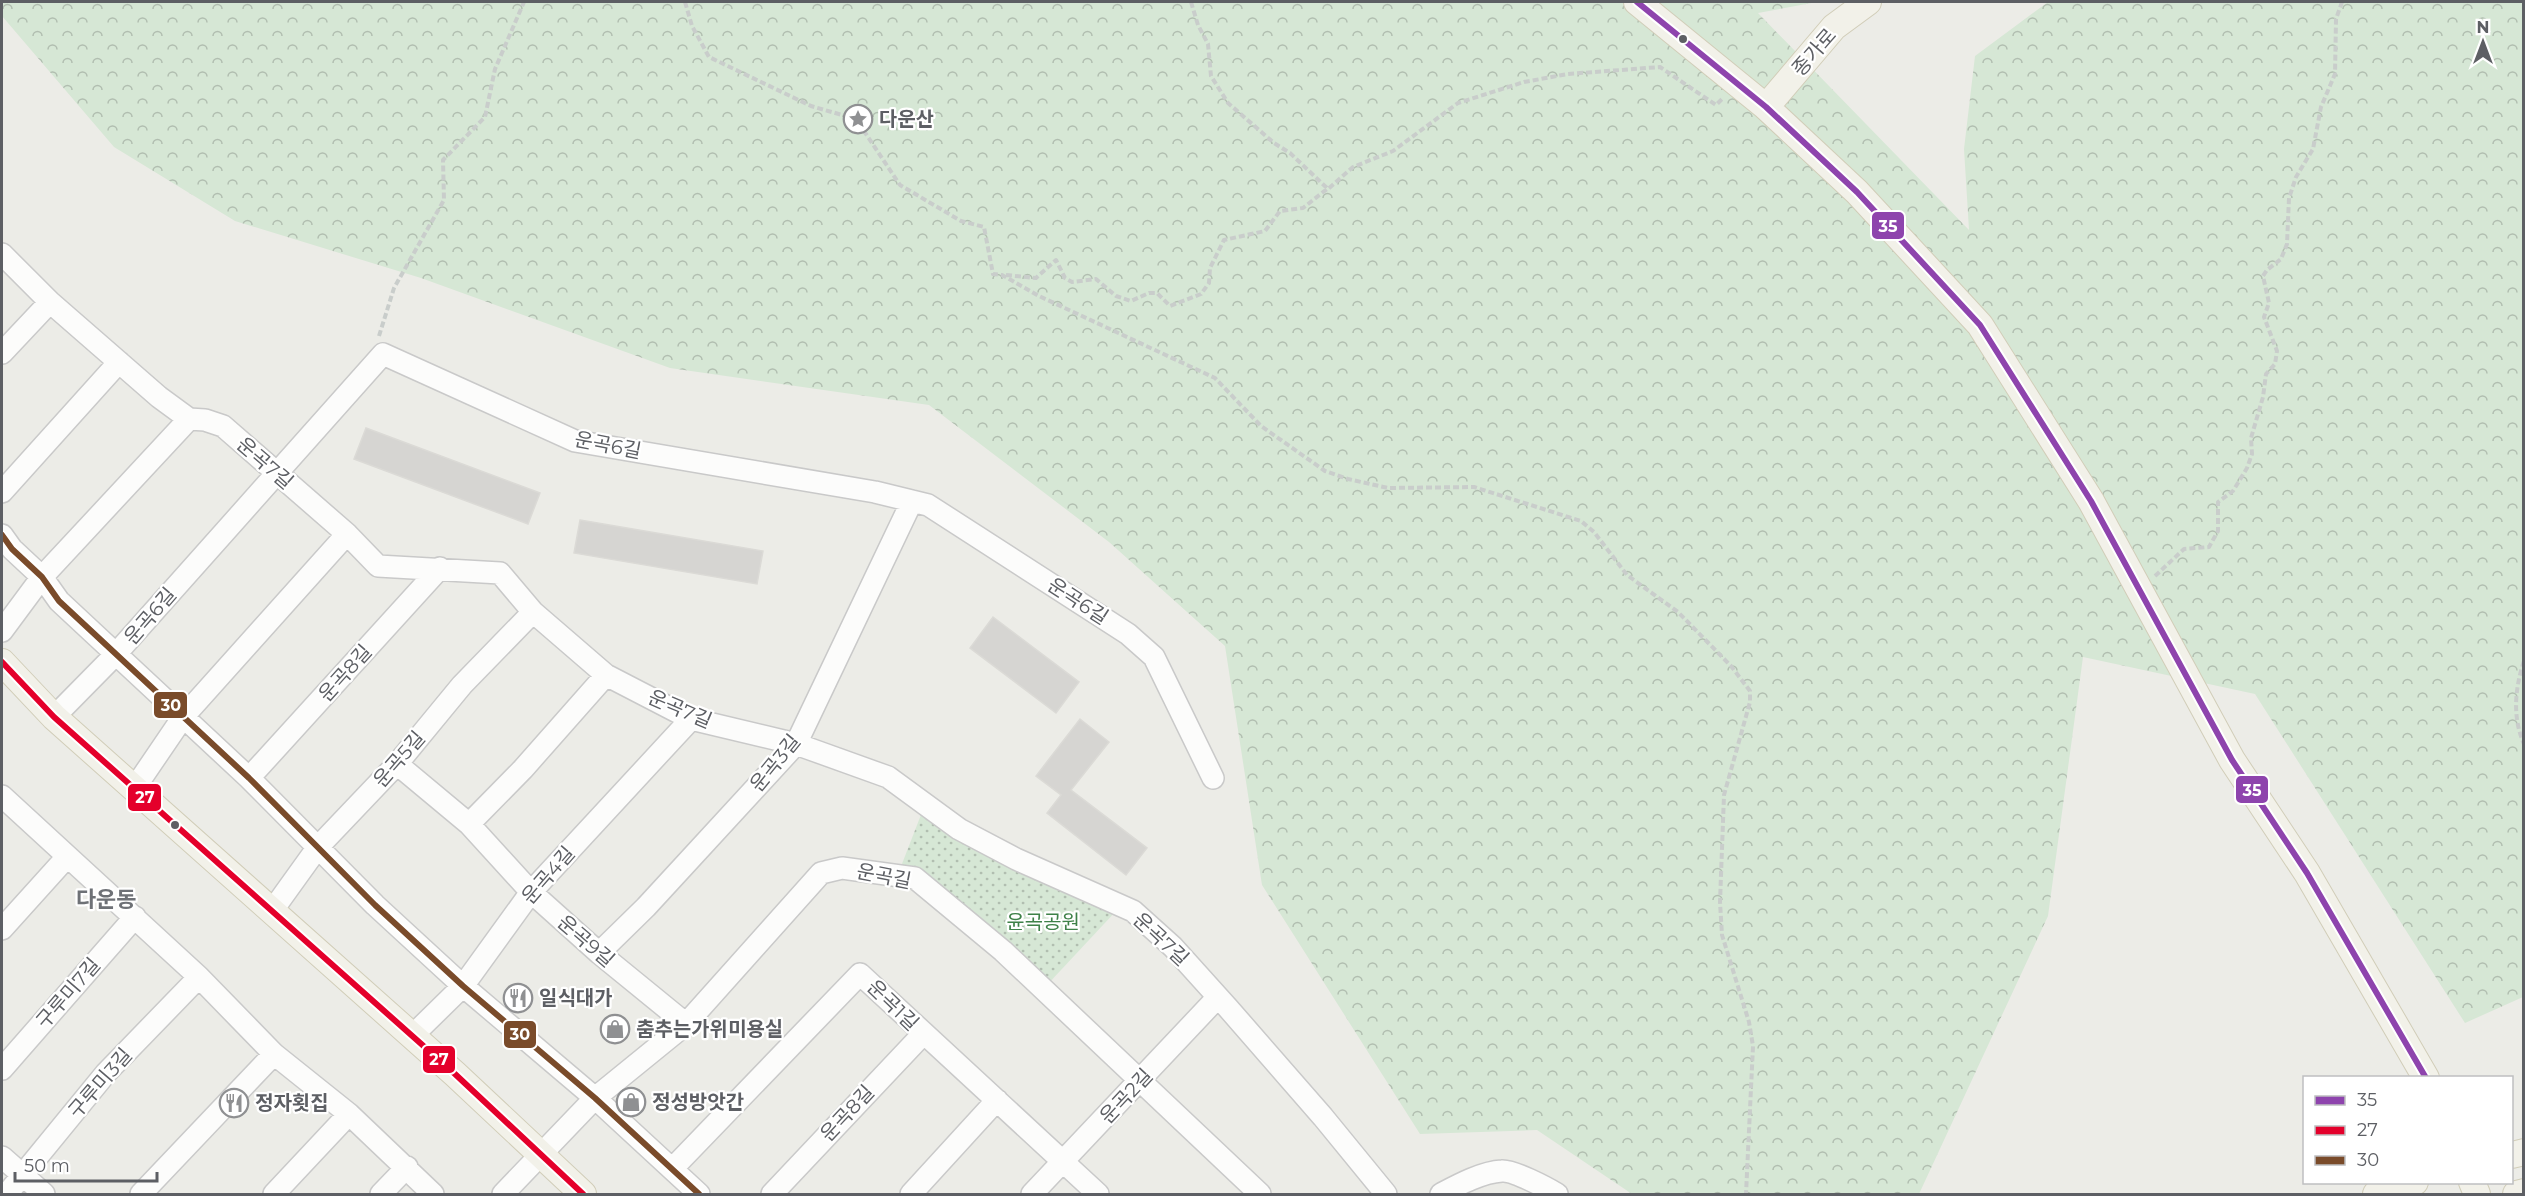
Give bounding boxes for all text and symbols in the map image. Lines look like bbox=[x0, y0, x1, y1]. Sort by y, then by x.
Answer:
north arrow bbox=[2453, 12, 2513, 72]
text: N bbox=[2477, 18, 2489, 37]
street label: 종가로 bbox=[1787, 23, 1841, 81]
unlabelled marker bbox=[1677, 33, 1689, 45]
place icon: 다운산 bbox=[842, 103, 874, 135]
place label: 다운산 bbox=[879, 107, 934, 131]
line badge: 35 bbox=[1871, 211, 1905, 240]
text: 35 bbox=[1878, 217, 1898, 236]
street label: 운곡6길 bbox=[573, 427, 643, 463]
street label: 운곡7길 bbox=[232, 432, 298, 494]
street label: 운곡6길 bbox=[1043, 573, 1113, 629]
street label: 운곡6길 bbox=[119, 583, 181, 649]
street label: 운곡8길 bbox=[313, 640, 377, 706]
street label: 운곡7길 bbox=[644, 685, 716, 733]
line badge: 30 bbox=[153, 691, 188, 719]
text: 30 bbox=[160, 696, 181, 715]
street label: 운곡5길 bbox=[368, 726, 430, 792]
street label: 운곡3길 bbox=[745, 730, 805, 796]
line badge: 35 bbox=[2235, 775, 2269, 804]
text: 35 bbox=[2242, 781, 2262, 800]
line badge: 27 bbox=[127, 783, 162, 812]
text: 27 bbox=[135, 788, 155, 807]
unlabelled marker bbox=[169, 819, 181, 831]
street label: 운곡4길 bbox=[516, 841, 580, 909]
street label: 운곡길 bbox=[855, 859, 913, 893]
district label: 다운동 bbox=[76, 886, 136, 913]
street label: 운곡7길 bbox=[1128, 907, 1194, 971]
street label: 운곡9길 bbox=[553, 910, 619, 972]
park label: 윤곡공원 bbox=[1006, 910, 1080, 934]
street label: 구루미7길 bbox=[31, 953, 105, 1033]
street label: 운곡1길 bbox=[862, 975, 924, 1035]
restaurant icon: 일식대가 bbox=[502, 982, 534, 1014]
place label: 일식대가 bbox=[539, 986, 613, 1010]
shop icon: 춤추는가위미용실 bbox=[599, 1013, 631, 1045]
place label: 춤추는가위미용실 bbox=[636, 1017, 783, 1041]
line badge: 30 bbox=[503, 1020, 537, 1049]
text: 30 bbox=[509, 1025, 530, 1044]
street label: 구루미3길 bbox=[63, 1043, 137, 1123]
line badge: 27 bbox=[422, 1045, 456, 1074]
text: 27 bbox=[429, 1050, 449, 1069]
street label: 운곡2길 bbox=[1095, 1063, 1157, 1129]
legend bbox=[2303, 1076, 2513, 1184]
street label: 운곡8길 bbox=[815, 1080, 879, 1146]
shop icon: 정성방앗간 bbox=[615, 1086, 647, 1118]
restaurant icon: 정자횟집 bbox=[218, 1087, 250, 1119]
text: 35 bbox=[2357, 1089, 2377, 1111]
place label: 정성방앗간 bbox=[652, 1090, 745, 1114]
place label: 정자횟집 bbox=[255, 1091, 329, 1115]
text: 27 bbox=[2357, 1119, 2378, 1141]
scale bar bbox=[15, 1145, 158, 1183]
text: 30 bbox=[2357, 1149, 2379, 1171]
text: 50 m bbox=[24, 1155, 70, 1177]

